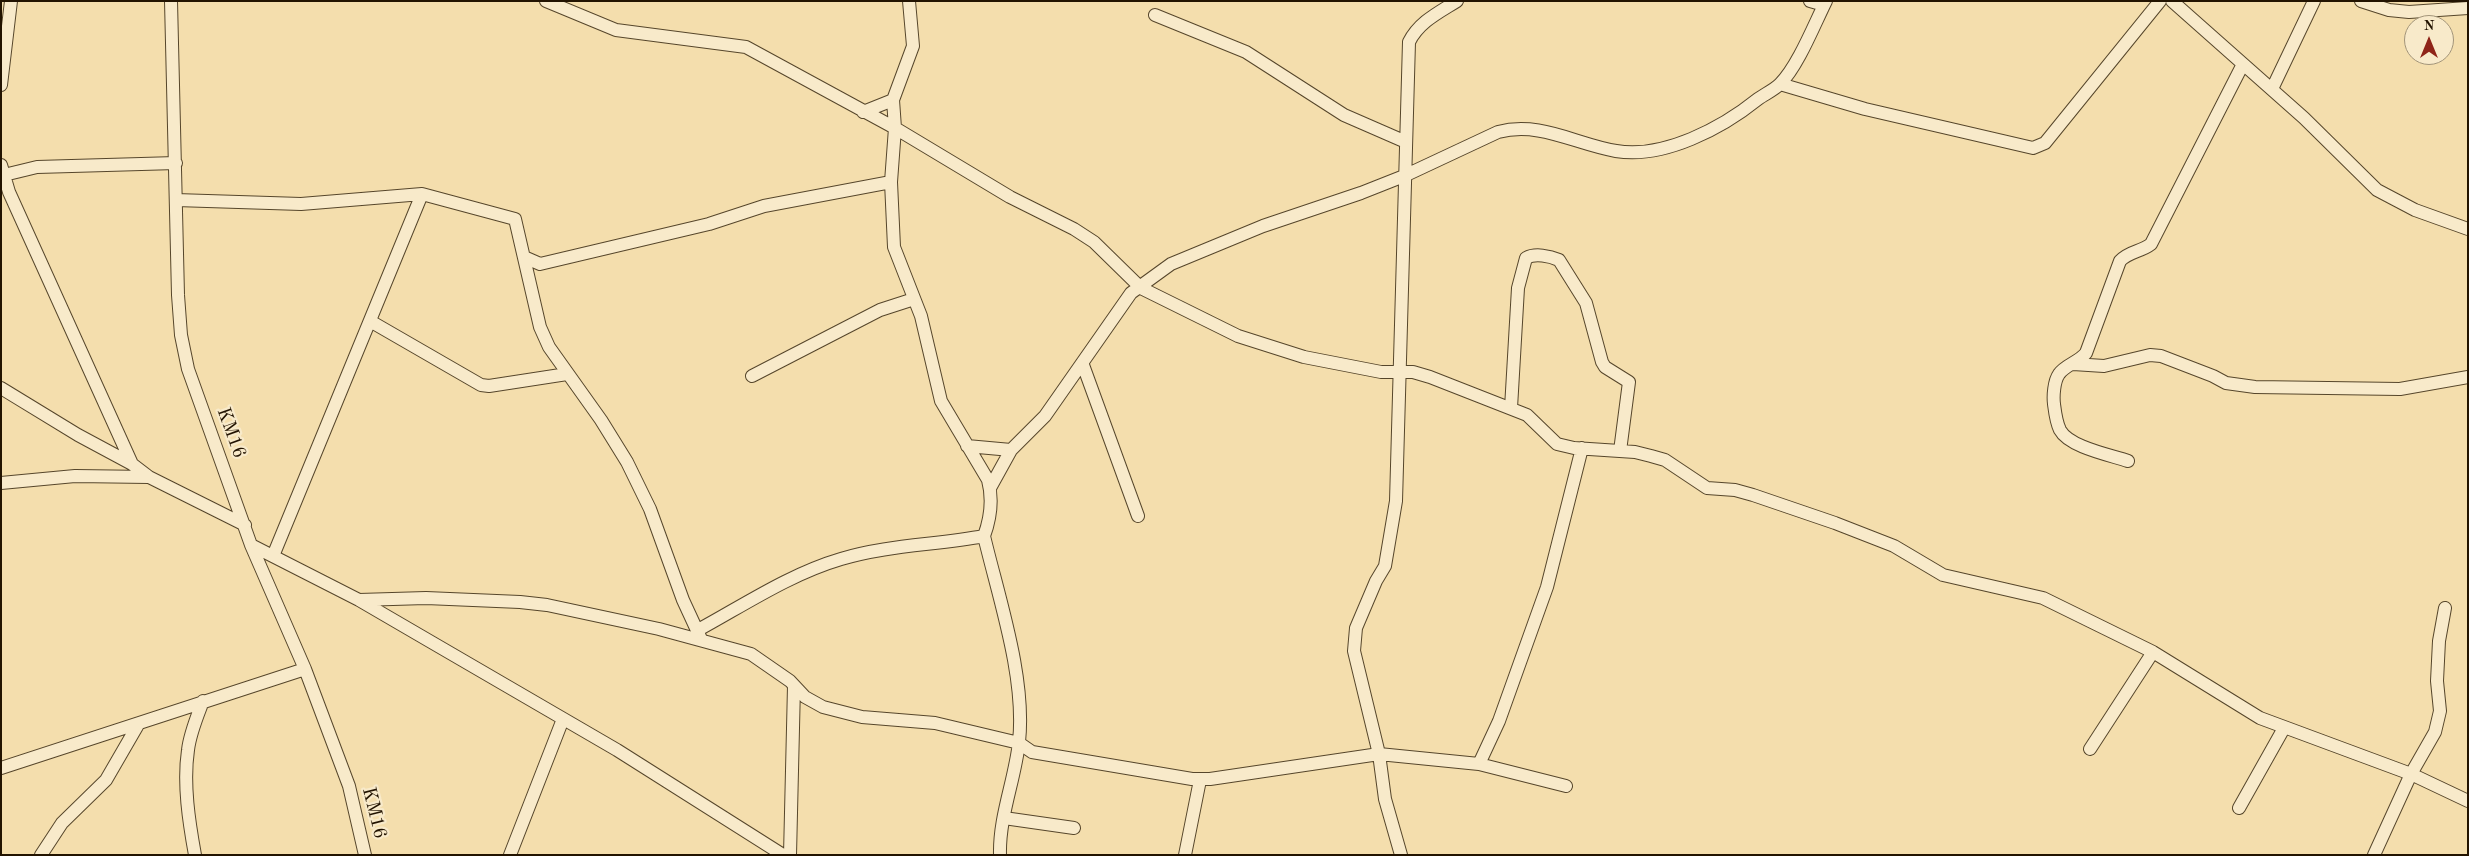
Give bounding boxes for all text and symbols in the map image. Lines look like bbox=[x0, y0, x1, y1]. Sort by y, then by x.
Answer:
north arrow bbox=[2404, 15, 2454, 65]
text: N bbox=[2424, 19, 2434, 33]
street label: KM16 bbox=[211, 405, 251, 461]
street label: KM16 bbox=[357, 785, 391, 841]

